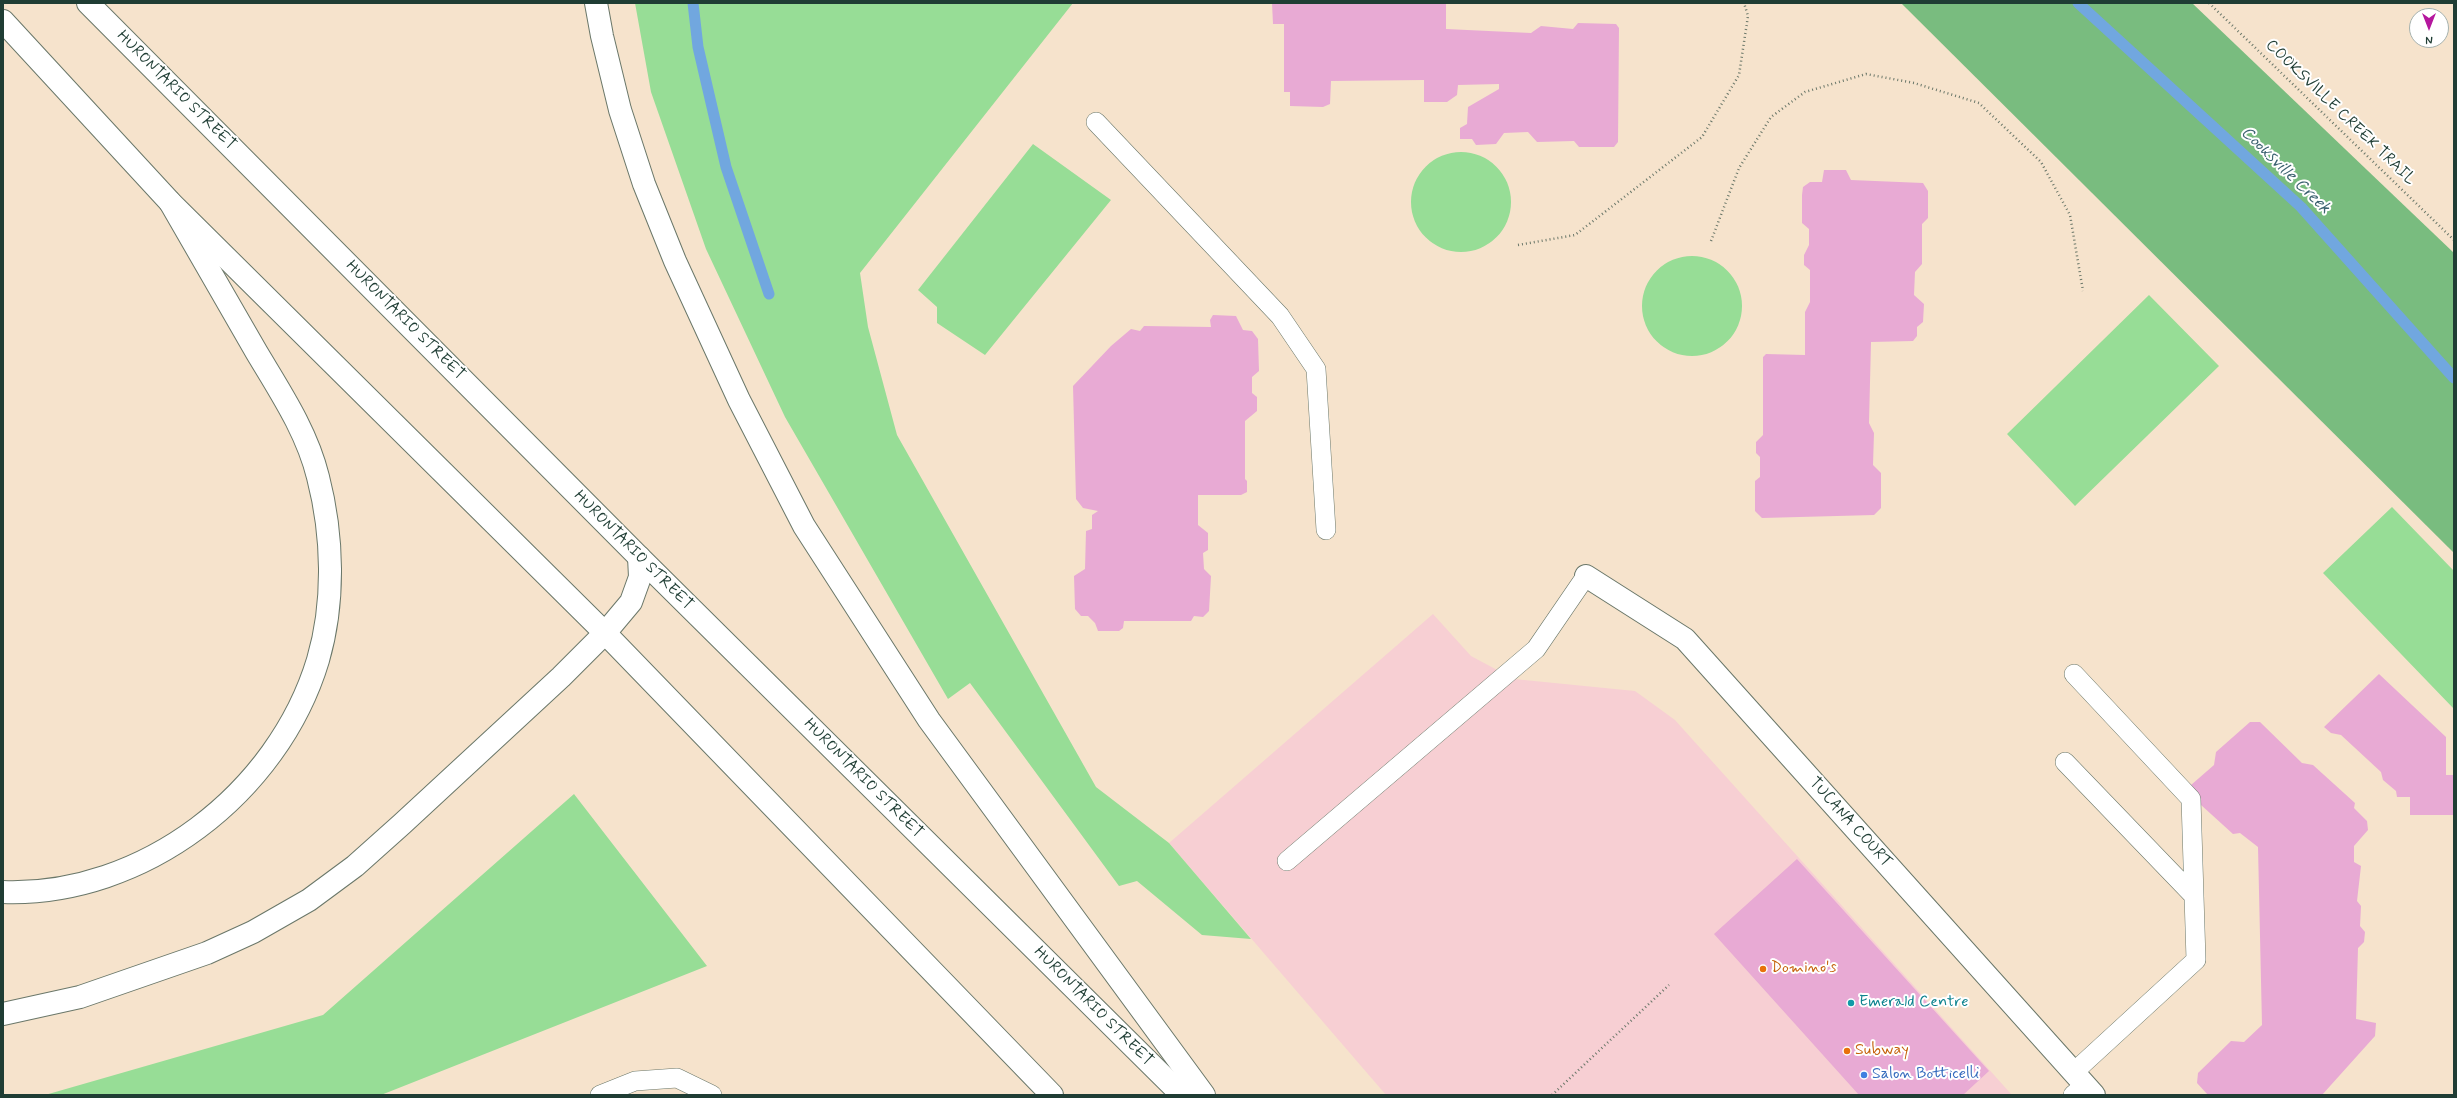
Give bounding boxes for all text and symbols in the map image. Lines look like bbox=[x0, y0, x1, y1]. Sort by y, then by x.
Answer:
north arrow bbox=[2409, 8, 2449, 48]
street label: HURONTARIO STREET bbox=[112, 27, 240, 155]
text: N bbox=[2425, 32, 2433, 46]
street label: COOKSVILLE CREEK TRAIL bbox=[2261, 36, 2419, 190]
water label: Cooksville Creek bbox=[2236, 123, 2334, 219]
street label: HURONTARIO STREET bbox=[341, 257, 469, 385]
street label: HURONTARIO STREET bbox=[569, 487, 697, 615]
street label: HURONTARIO STREET bbox=[799, 715, 927, 843]
street label: TUCANA COURT bbox=[1804, 774, 1896, 872]
street label: HURONTARIO STREET bbox=[1029, 943, 1157, 1071]
place label: Domino's bbox=[1771, 959, 1837, 979]
marker: Domino's bbox=[1758, 964, 1768, 974]
place label: Emerald Centre bbox=[1859, 993, 1969, 1013]
marker: Emerald Centre bbox=[1846, 998, 1856, 1008]
place label: Subway bbox=[1855, 1041, 1909, 1061]
marker: Subway bbox=[1842, 1046, 1852, 1056]
place label: Salon Botticelli bbox=[1872, 1065, 1979, 1085]
marker: Salon Botticelli bbox=[1859, 1070, 1869, 1080]

